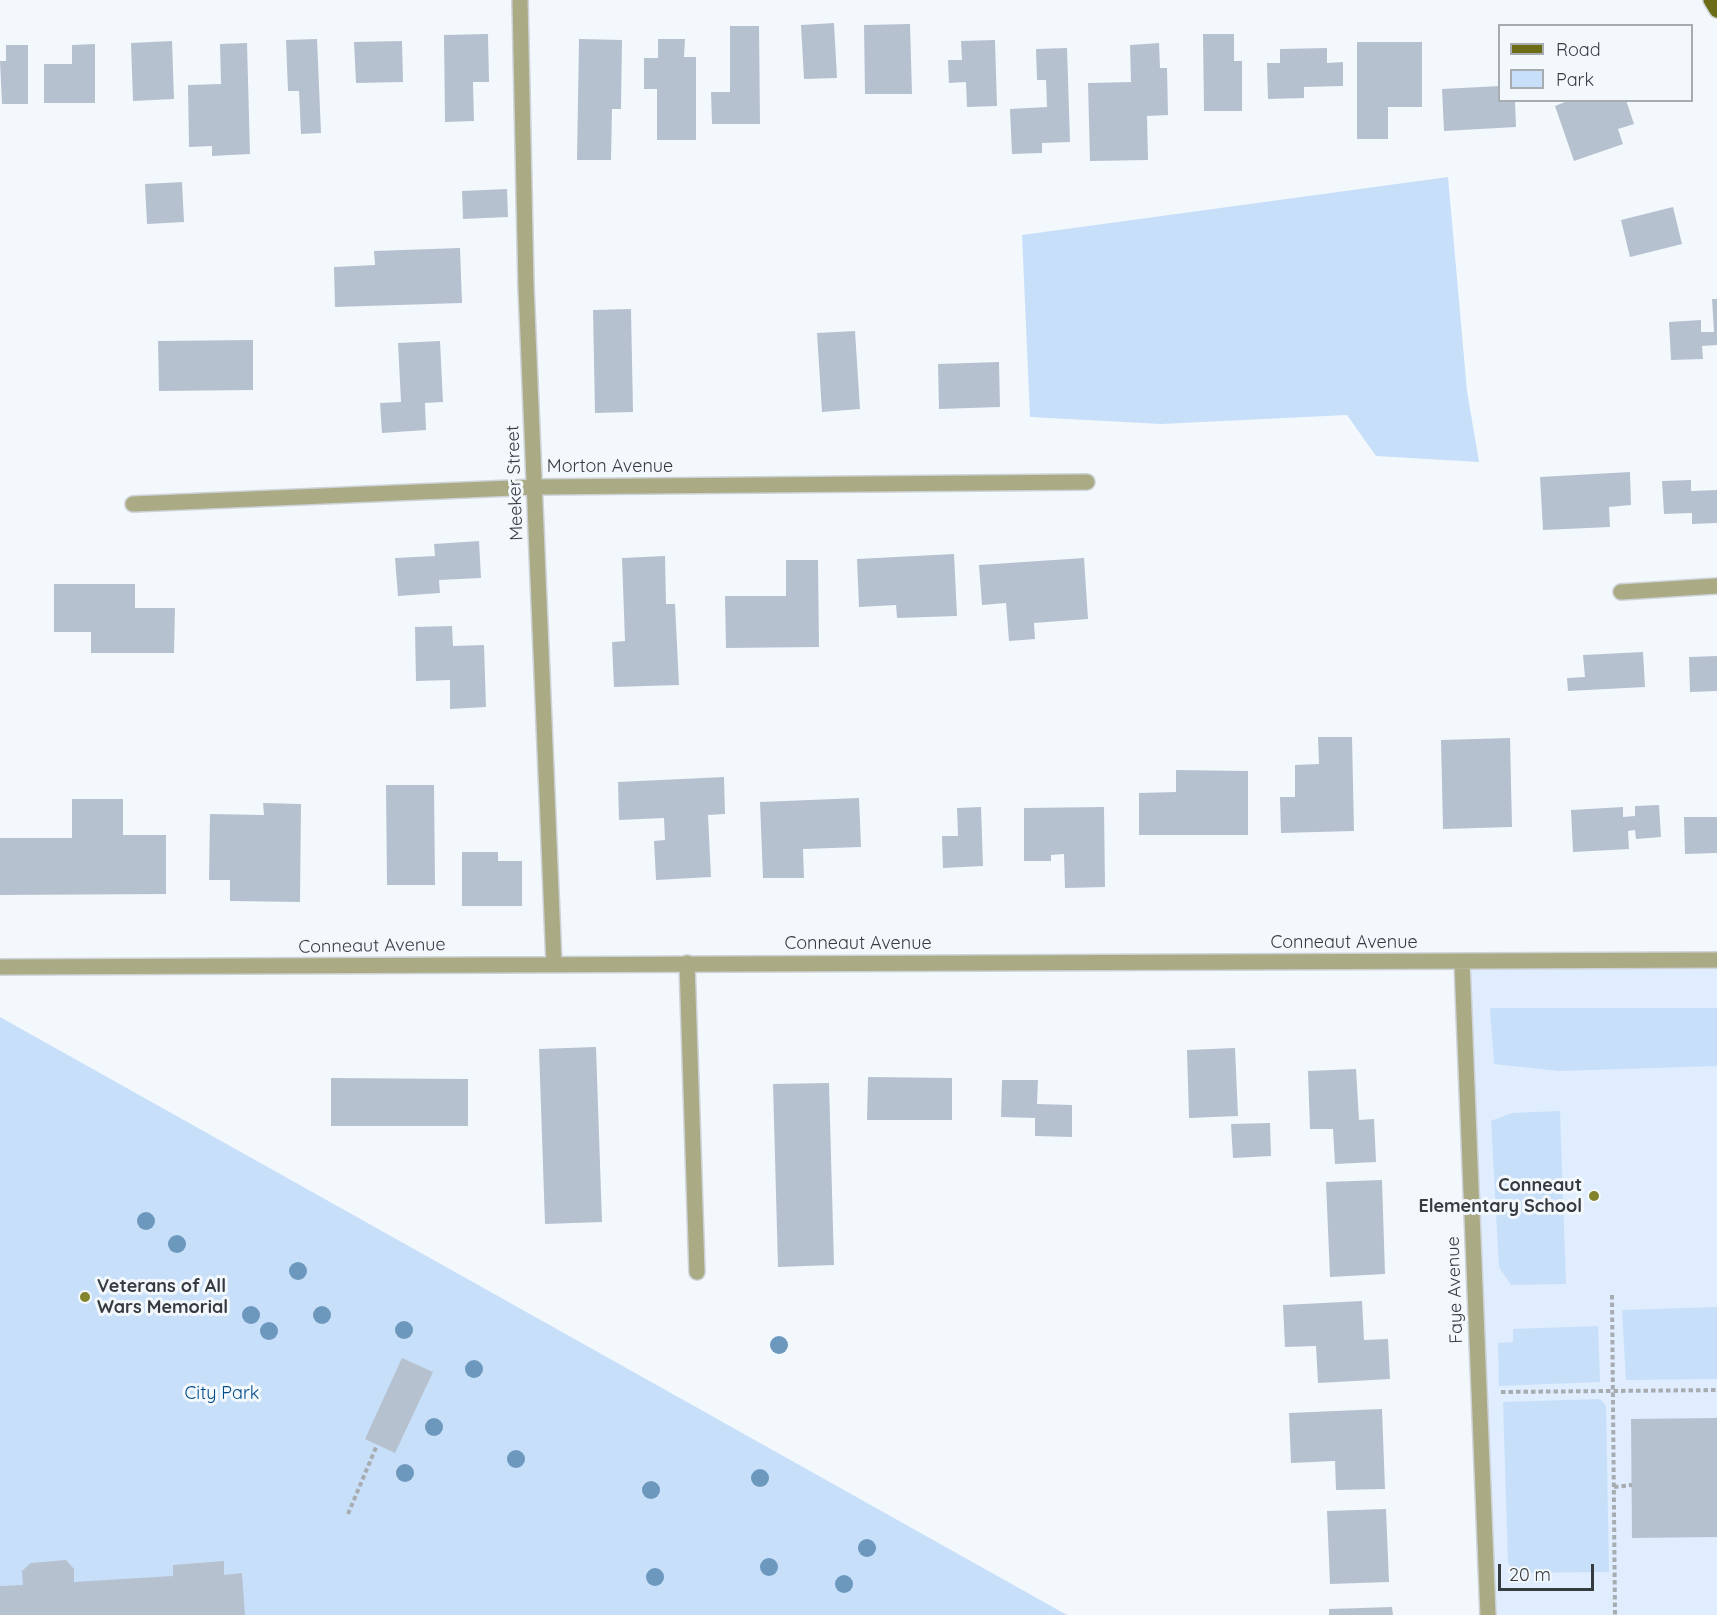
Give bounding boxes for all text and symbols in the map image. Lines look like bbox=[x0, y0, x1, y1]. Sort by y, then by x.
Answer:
legend bbox=[1498, 24, 1693, 102]
text: Road bbox=[1556, 38, 1601, 61]
text: Park bbox=[1556, 68, 1594, 91]
street label: Meeker Street bbox=[502, 425, 528, 541]
street label: Morton Avenue bbox=[547, 456, 673, 478]
street label: Conneaut Avenue bbox=[1270, 932, 1418, 954]
street label: Conneaut Avenue bbox=[784, 933, 932, 955]
street label: Conneaut Avenue bbox=[298, 934, 446, 958]
place label: Conneaut Elementary School bbox=[1418, 1175, 1582, 1218]
marker: Conneaut Elementary School bbox=[1587, 1189, 1601, 1203]
street label: Faye Avenue bbox=[1442, 1236, 1468, 1344]
place label: Veterans of All Wars Memorial bbox=[97, 1276, 228, 1318]
marker: Veterans of All Wars Memorial bbox=[78, 1290, 92, 1304]
park label: City Park bbox=[185, 1383, 259, 1405]
scale bar bbox=[1501, 1552, 1597, 1590]
text: 20 m bbox=[1509, 1563, 1551, 1586]

